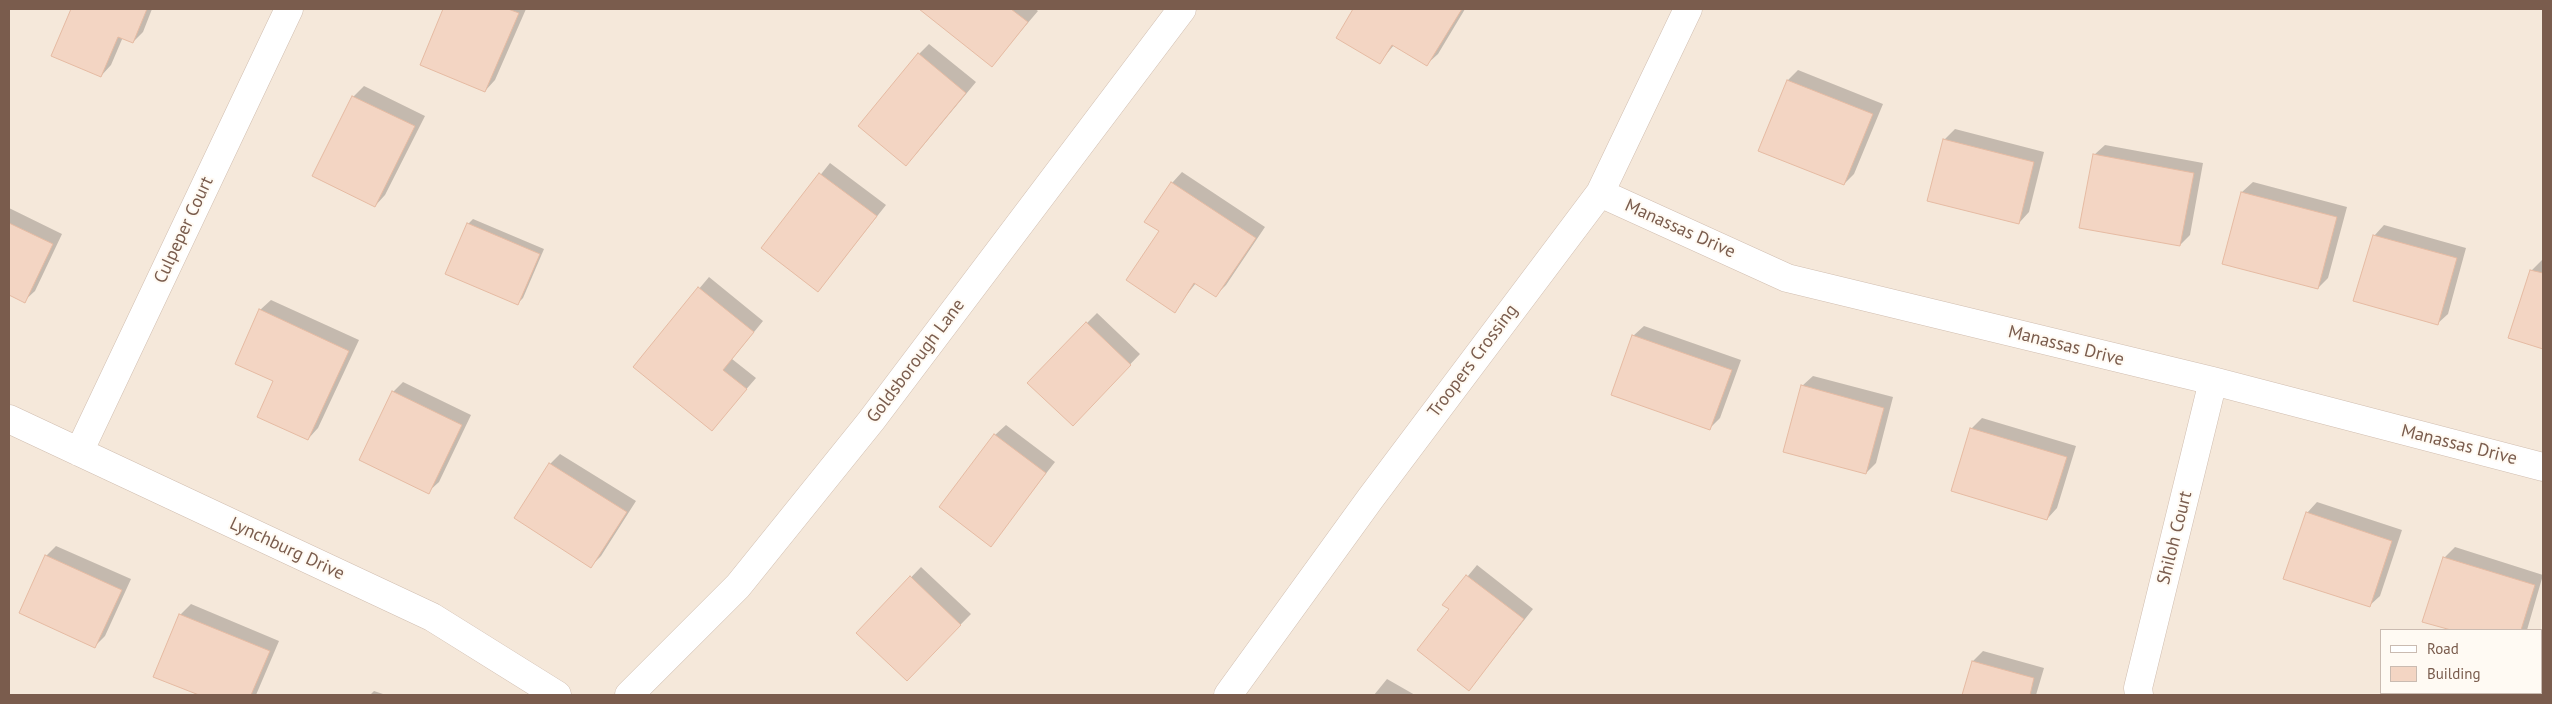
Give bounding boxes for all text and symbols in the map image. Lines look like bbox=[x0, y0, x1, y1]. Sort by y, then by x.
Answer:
street label: Culpeper Court bbox=[150, 173, 218, 287]
street label: Manassas Drive bbox=[1621, 195, 1739, 263]
street label: Goldsborough Lane bbox=[862, 295, 970, 427]
street label: Troopers Crossing bbox=[1423, 300, 1523, 422]
street label: Manassas Drive bbox=[2006, 321, 2126, 371]
street label: Manassas Drive bbox=[2399, 420, 2519, 470]
street label: Shiloh Court bbox=[2153, 489, 2197, 587]
street label: Lynchburg Drive bbox=[226, 513, 348, 585]
legend bbox=[2380, 629, 2542, 694]
text: Road bbox=[2427, 639, 2459, 658]
text: Building bbox=[2427, 664, 2481, 683]

